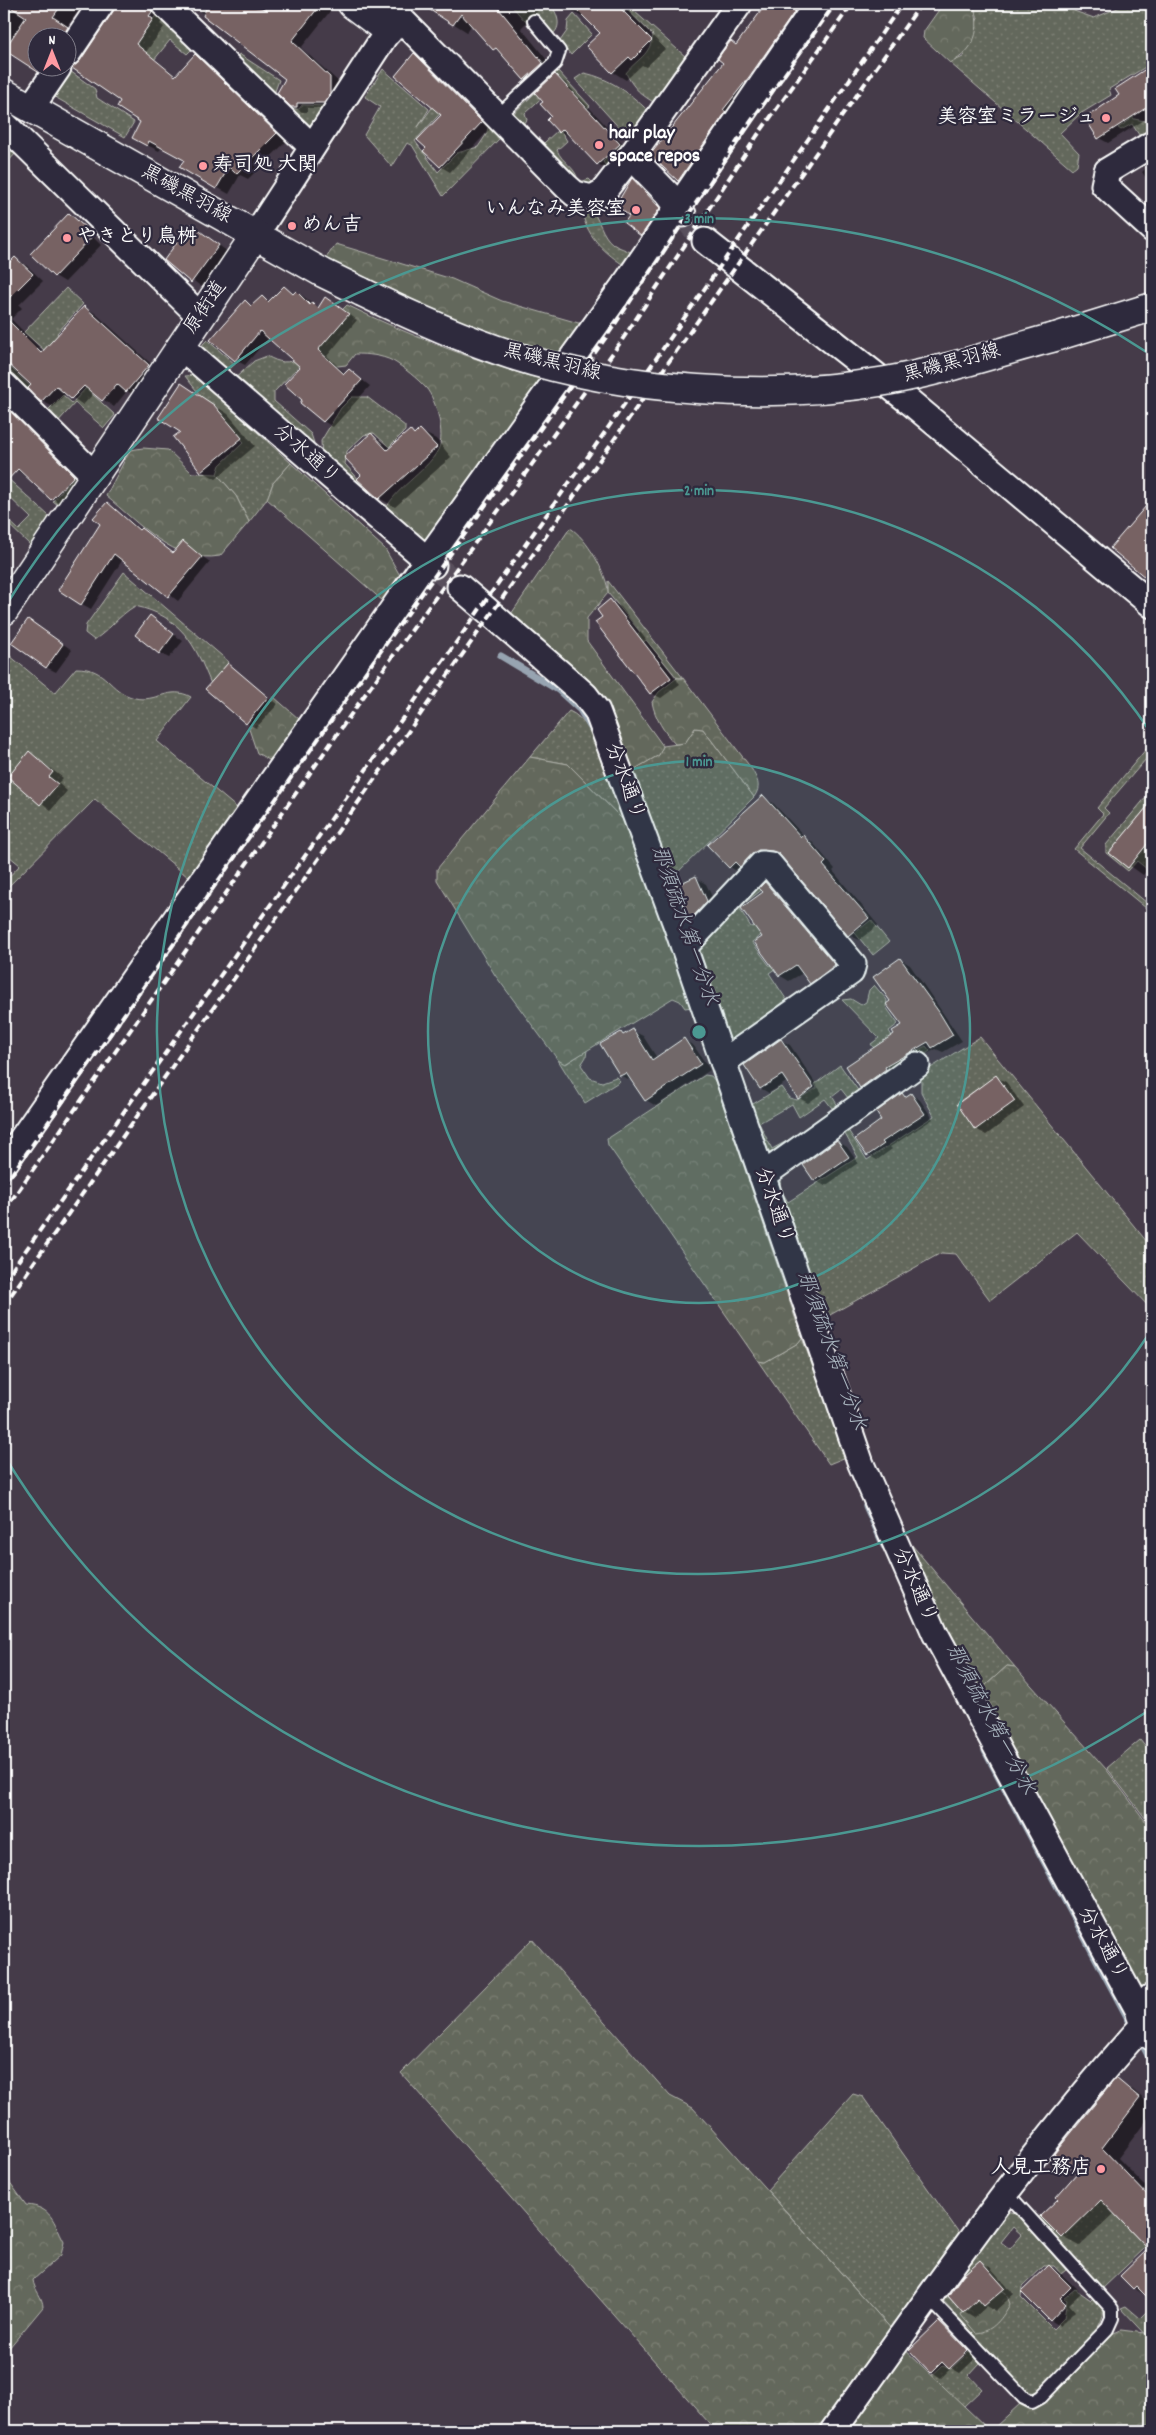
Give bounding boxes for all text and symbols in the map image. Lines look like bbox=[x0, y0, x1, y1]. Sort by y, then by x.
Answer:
north arrow bbox=[28, 28, 78, 78]
text: N bbox=[49, 31, 56, 51]
place label: 美容室ミラージュ bbox=[937, 104, 1096, 132]
marker: 美容室ミラージュ bbox=[1100, 112, 1112, 124]
place label: hair play space repos bbox=[609, 120, 700, 171]
marker: hair play space repos bbox=[593, 139, 605, 151]
place label: 寿司処 大関 bbox=[213, 152, 318, 180]
street label: 黒磯黒羽線 bbox=[135, 159, 237, 231]
marker: 寿司処 大関 bbox=[197, 160, 209, 172]
place label: いんなみ美容室 bbox=[486, 196, 626, 224]
marker: いんなみ美容室 bbox=[630, 204, 642, 216]
text: 3 min bbox=[684, 209, 714, 231]
place label: めん吉 bbox=[302, 212, 362, 240]
marker: めん吉 bbox=[286, 220, 298, 232]
place label: やきとり鳥桝 bbox=[77, 224, 197, 252]
marker: やきとり鳥桝 bbox=[61, 232, 73, 244]
street label: 原街道 bbox=[178, 275, 234, 341]
street label: 黒磯黒羽線 bbox=[500, 337, 604, 389]
street label: 黒磯黒羽線 bbox=[900, 338, 1004, 390]
street label: 分水通り bbox=[267, 418, 345, 492]
text: 2 min bbox=[684, 481, 714, 503]
street label: 分水通り bbox=[597, 740, 651, 824]
text: 1 min bbox=[686, 752, 712, 774]
water label: 那須疏水第一分水 bbox=[641, 842, 725, 1010]
centre of rings bbox=[690, 1023, 708, 1041]
street label: 分水通り bbox=[747, 1164, 799, 1248]
water label: 那須疏水第一分水 bbox=[787, 1267, 873, 1435]
street label: 分水通り bbox=[885, 1544, 943, 1628]
water label: 那須疏水第一分水 bbox=[936, 1639, 1042, 1801]
street label: 分水通り bbox=[1070, 1902, 1134, 1986]
place label: 人見工務店 bbox=[991, 2155, 1091, 2183]
marker: 人見工務店 bbox=[1095, 2163, 1107, 2175]

